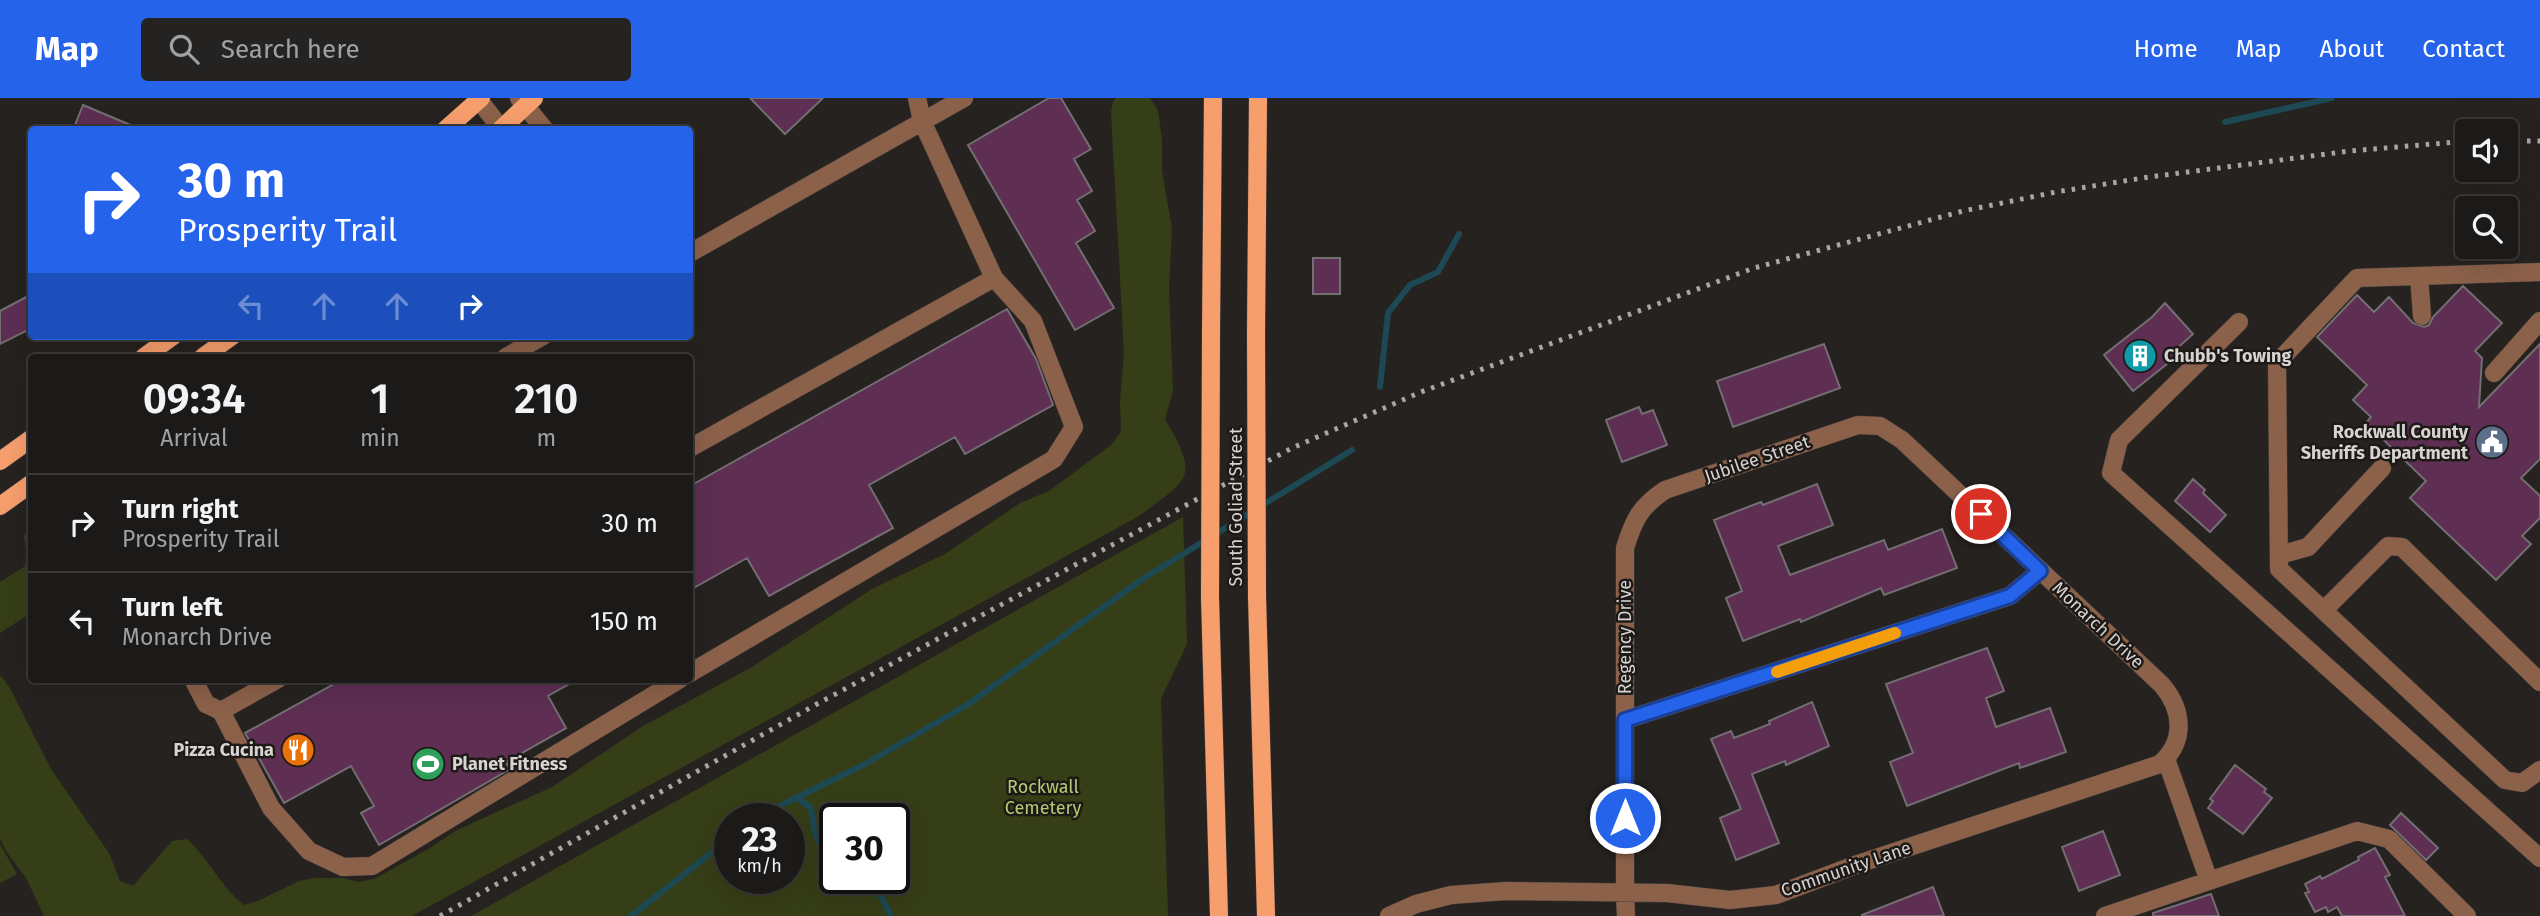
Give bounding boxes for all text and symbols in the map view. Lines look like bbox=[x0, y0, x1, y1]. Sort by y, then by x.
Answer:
search box bbox=[141, 18, 631, 81]
text: Map bbox=[35, 29, 99, 69]
icon: search bbox=[165, 30, 203, 68]
text: Search here bbox=[221, 34, 360, 65]
text: Home bbox=[2134, 35, 2198, 63]
text: Map bbox=[2236, 35, 2282, 63]
text: About bbox=[2320, 35, 2384, 63]
text: Contact bbox=[2422, 35, 2505, 63]
map controls bbox=[2455, 119, 2518, 259]
button: sound bbox=[2455, 119, 2518, 182]
text: 30 m bbox=[178, 151, 285, 210]
icon: right bbox=[63, 154, 154, 245]
button: search bbox=[2455, 196, 2518, 259]
text: Prosperity Trail bbox=[178, 211, 397, 249]
icon: left bbox=[232, 287, 270, 325]
icon: ahead bbox=[305, 287, 343, 325]
icon: ahead bbox=[378, 287, 416, 325]
icon: right bbox=[451, 287, 489, 325]
building icon: Chubb's Towing bbox=[2121, 337, 2159, 375]
place label: Chubb's Towing bbox=[2164, 345, 2291, 367]
text: 09:34 bbox=[143, 374, 245, 424]
text: 1 bbox=[370, 374, 389, 424]
text: 210 bbox=[514, 374, 578, 424]
place label: Rockwall County Sheriffs Department bbox=[2301, 421, 2469, 464]
public building icon: Rockwall County Sheriffs Department bbox=[2473, 423, 2511, 461]
text: Arrival bbox=[160, 424, 228, 452]
text: min bbox=[360, 424, 400, 452]
text: m bbox=[536, 424, 556, 452]
street label: South Goliad Street bbox=[1225, 427, 1247, 587]
street label: Jubilee Street bbox=[1701, 431, 1813, 487]
pin bbox=[1951, 484, 2011, 544]
text: Turn right bbox=[122, 494, 239, 525]
icon: arrive bbox=[1962, 495, 2000, 533]
icon: right bbox=[63, 504, 101, 542]
text: 30 m bbox=[601, 508, 658, 539]
text: Prosperity Trail bbox=[122, 525, 279, 553]
street label: Monarch Drive bbox=[2048, 577, 2148, 673]
street label: Regency Drive bbox=[1614, 580, 1636, 694]
text: Turn left bbox=[122, 592, 223, 623]
icon: left bbox=[63, 602, 101, 640]
text: 150 m bbox=[590, 606, 658, 637]
text: Monarch Drive bbox=[122, 623, 272, 651]
restaurant icon: Pizza Cucina bbox=[279, 731, 317, 769]
place label: Pizza Cucina bbox=[173, 739, 274, 761]
sports icon: Planet Fitness bbox=[409, 745, 447, 783]
place label: Planet Fitness bbox=[452, 753, 567, 775]
park label: Rockwall Cemetery bbox=[1005, 776, 1081, 819]
position arrow bbox=[1588, 781, 1662, 855]
speed limit sign: 30 bbox=[819, 803, 910, 894]
text: 23 bbox=[741, 818, 778, 860]
street label: Community Lane bbox=[1778, 836, 1914, 902]
text: km/h bbox=[737, 855, 782, 877]

